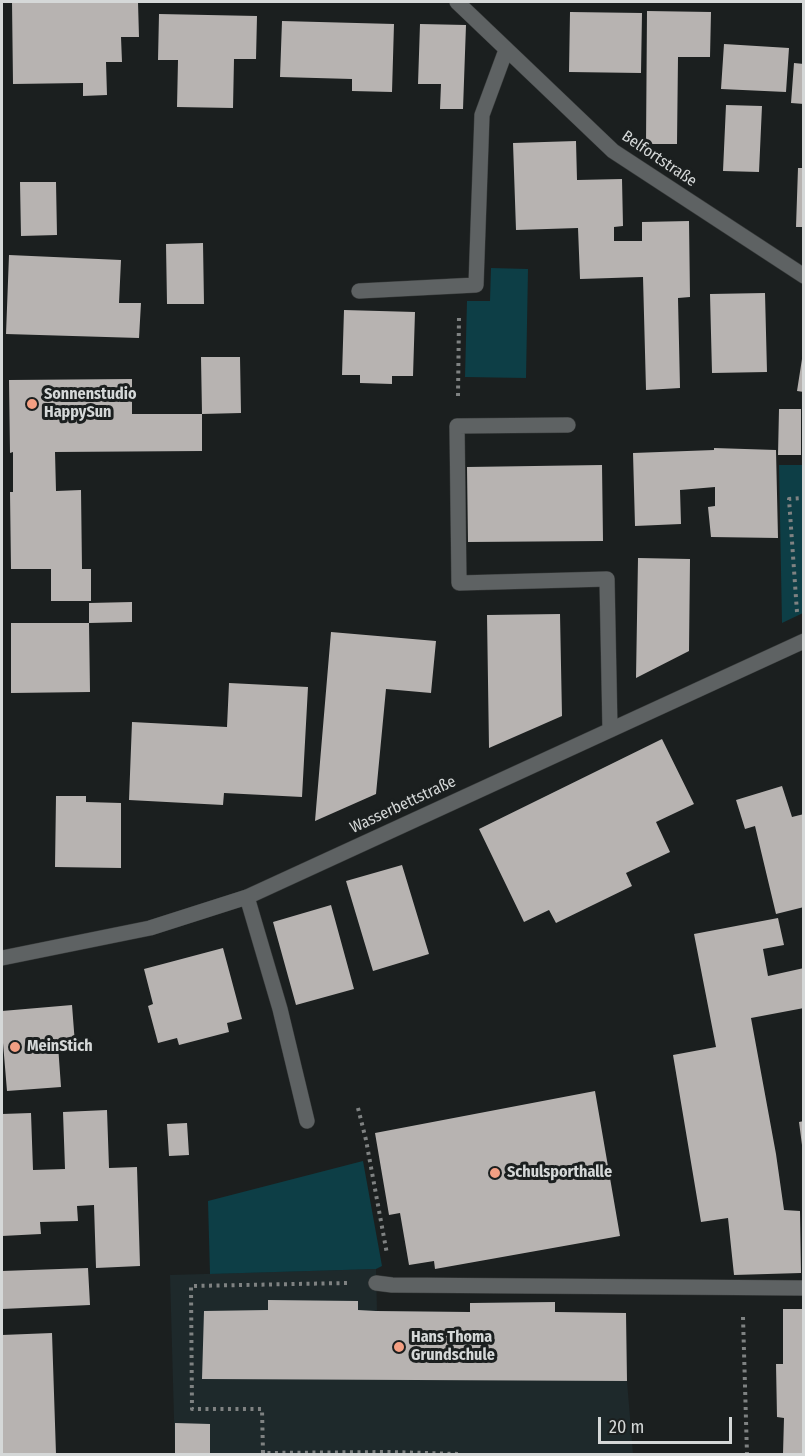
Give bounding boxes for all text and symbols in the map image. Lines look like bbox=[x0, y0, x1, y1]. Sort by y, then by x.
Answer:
street label: Belfortstraße bbox=[618, 127, 700, 191]
place label: Sonnenstudio HappySun bbox=[44, 385, 136, 423]
marker: Sonnenstudio HappySun bbox=[25, 397, 39, 411]
street label: Wasserbettstraße bbox=[347, 772, 459, 838]
place label: MeinStich bbox=[27, 1037, 93, 1057]
marker: MeinStich bbox=[8, 1040, 22, 1054]
place label: Schulsporthalle bbox=[507, 1163, 612, 1183]
marker: Schulsporthalle bbox=[488, 1166, 502, 1180]
place label: Hans Thoma Grundschule bbox=[411, 1328, 495, 1366]
marker: Hans Thoma Grundschule bbox=[392, 1340, 406, 1354]
scale bar bbox=[601, 1405, 734, 1443]
text: 20 m bbox=[609, 1416, 644, 1438]

